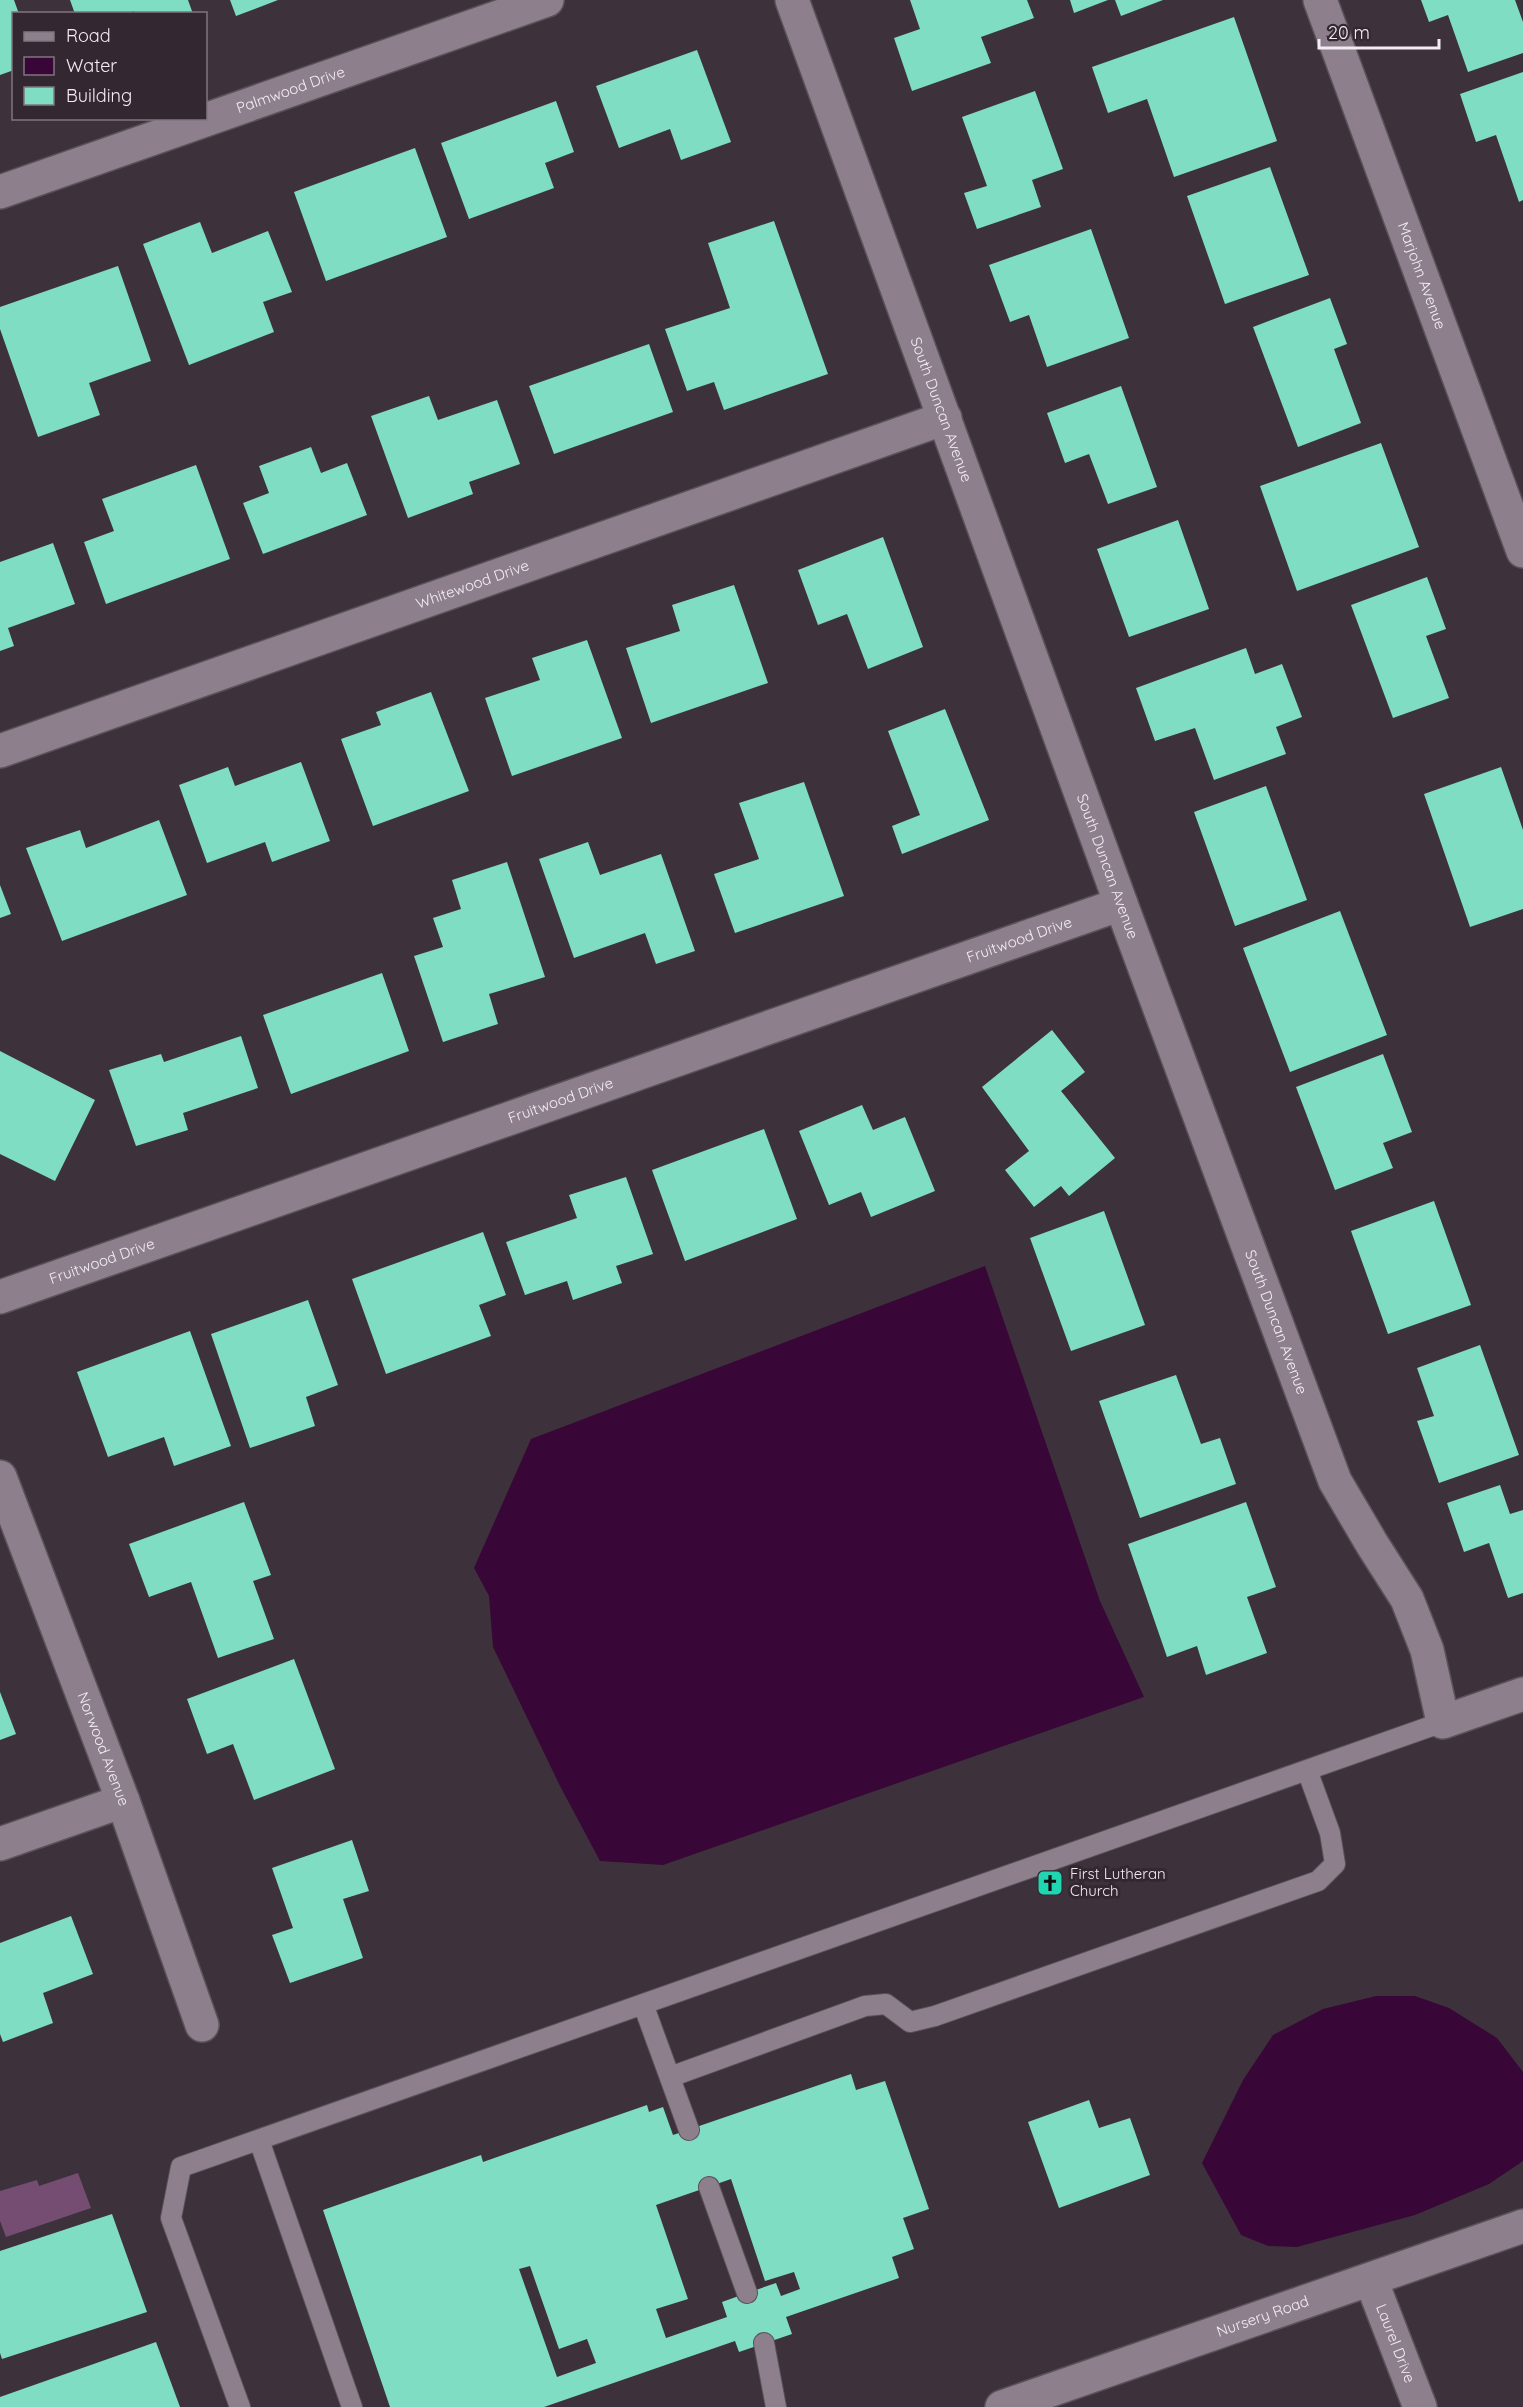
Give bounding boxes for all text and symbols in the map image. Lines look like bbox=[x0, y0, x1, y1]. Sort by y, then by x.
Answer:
legend bbox=[12, 12, 207, 120]
scale bar bbox=[1319, 12, 1439, 50]
text: 20 m bbox=[1328, 21, 1370, 44]
text: Road bbox=[66, 24, 111, 47]
text: Water bbox=[66, 54, 117, 77]
street label: Palmwood Drive bbox=[234, 62, 347, 117]
text: Building bbox=[66, 84, 132, 107]
street label: Marjohn Avenue bbox=[1394, 219, 1451, 332]
street label: South Duncan Avenue bbox=[907, 334, 977, 485]
street label: Whitewood Drive bbox=[413, 555, 531, 613]
street label: South Duncan Avenue bbox=[1073, 791, 1143, 941]
street label: Fruitwood Drive bbox=[964, 912, 1074, 966]
street label: Fruitwood Drive bbox=[505, 1073, 616, 1127]
street label: Fruitwood Drive bbox=[47, 1234, 157, 1288]
street label: South Duncan Avenue bbox=[1241, 1247, 1312, 1397]
street label: Norwood Avenue bbox=[73, 1689, 134, 1808]
place label: First Lutheran Church bbox=[1070, 1864, 1166, 1900]
church icon: First Lutheran Church bbox=[1035, 1868, 1065, 1898]
street label: Nursery Road bbox=[1214, 2291, 1311, 2341]
street label: Laurel Drive bbox=[1372, 2301, 1420, 2385]

